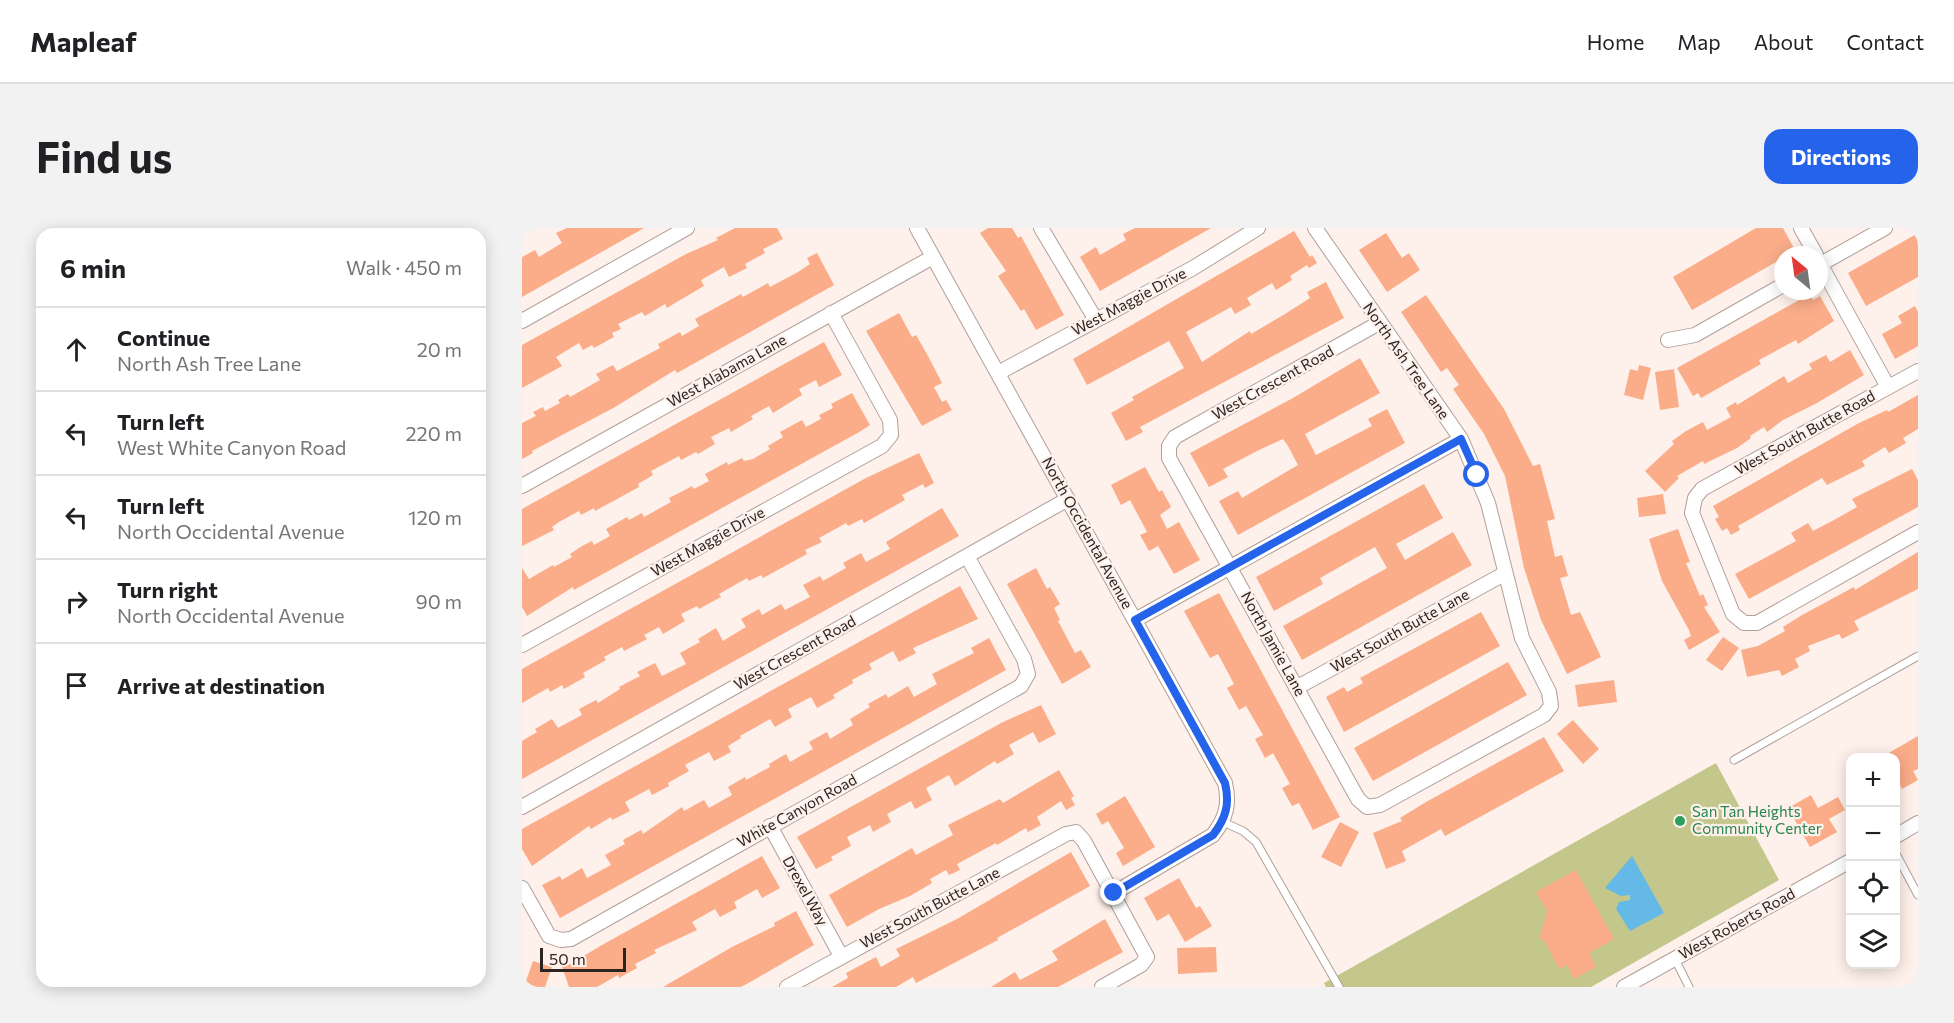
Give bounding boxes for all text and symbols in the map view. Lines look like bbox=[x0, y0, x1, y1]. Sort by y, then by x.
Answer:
text: Mapleaf bbox=[30, 24, 137, 58]
text: Home bbox=[1587, 29, 1644, 54]
text: Map bbox=[1677, 29, 1721, 54]
text: About bbox=[1754, 29, 1813, 54]
text: Contact bbox=[1846, 29, 1924, 54]
button: Directions bbox=[1764, 129, 1918, 184]
text: Find us bbox=[36, 130, 172, 182]
north arrow bbox=[1774, 246, 1828, 300]
text: 6 min bbox=[60, 252, 126, 283]
text: Walk · 450 m bbox=[346, 255, 462, 279]
street label: West Maggie Drive bbox=[1068, 263, 1189, 339]
street label: North Ash Tree Lane bbox=[1360, 299, 1454, 422]
text: Continue bbox=[117, 324, 210, 351]
street label: West Alabama Lane bbox=[664, 330, 789, 410]
icon: ahead bbox=[60, 333, 93, 366]
text: 20 m bbox=[417, 337, 462, 361]
street label: West Crescent Road bbox=[1208, 341, 1337, 423]
text: North Ash Tree Lane bbox=[117, 351, 301, 375]
street label: West South Butte Road bbox=[1731, 386, 1878, 478]
text: Turn left bbox=[117, 408, 204, 435]
icon: left bbox=[60, 417, 93, 450]
text: 220 m bbox=[406, 421, 462, 445]
text: West White Canyon Road bbox=[117, 435, 346, 459]
street label: North Occidental Avenue bbox=[1039, 454, 1137, 612]
route start bbox=[1463, 461, 1489, 487]
text: Turn left bbox=[117, 492, 204, 519]
icon: left bbox=[60, 501, 93, 534]
street label: West Maggie Drive bbox=[648, 502, 768, 580]
text: 120 m bbox=[408, 505, 462, 529]
text: North Occidental Avenue bbox=[117, 519, 345, 543]
text: Turn right bbox=[117, 576, 218, 603]
street label: West South Butte Lane bbox=[1327, 584, 1472, 676]
icon: right bbox=[60, 585, 93, 618]
street label: North Jamie Lane bbox=[1238, 588, 1310, 699]
text: 90 m bbox=[416, 589, 462, 613]
text: North Occidental Avenue bbox=[117, 603, 345, 627]
street label: West Crescent Road bbox=[730, 611, 859, 693]
icon: arrive bbox=[60, 669, 93, 702]
text: Arrive at destination bbox=[117, 672, 325, 699]
map controls bbox=[1846, 753, 1900, 969]
button: + bbox=[1846, 753, 1900, 807]
street label: White Canyon Road bbox=[734, 770, 860, 850]
place label: San Tan Heights Community Center bbox=[1692, 802, 1822, 837]
button: − bbox=[1846, 807, 1900, 861]
marker: San Tan Heights Community Center bbox=[1673, 814, 1687, 828]
street label: Drexel Way bbox=[779, 853, 832, 929]
button: locate bbox=[1846, 861, 1900, 915]
street label: West South Butte Lane bbox=[857, 863, 1003, 952]
route end bbox=[1100, 879, 1126, 905]
street label: West Roberts Road bbox=[1675, 884, 1798, 963]
button: layers bbox=[1846, 915, 1900, 969]
scale bar bbox=[540, 945, 626, 972]
text: 50 m bbox=[549, 949, 586, 968]

